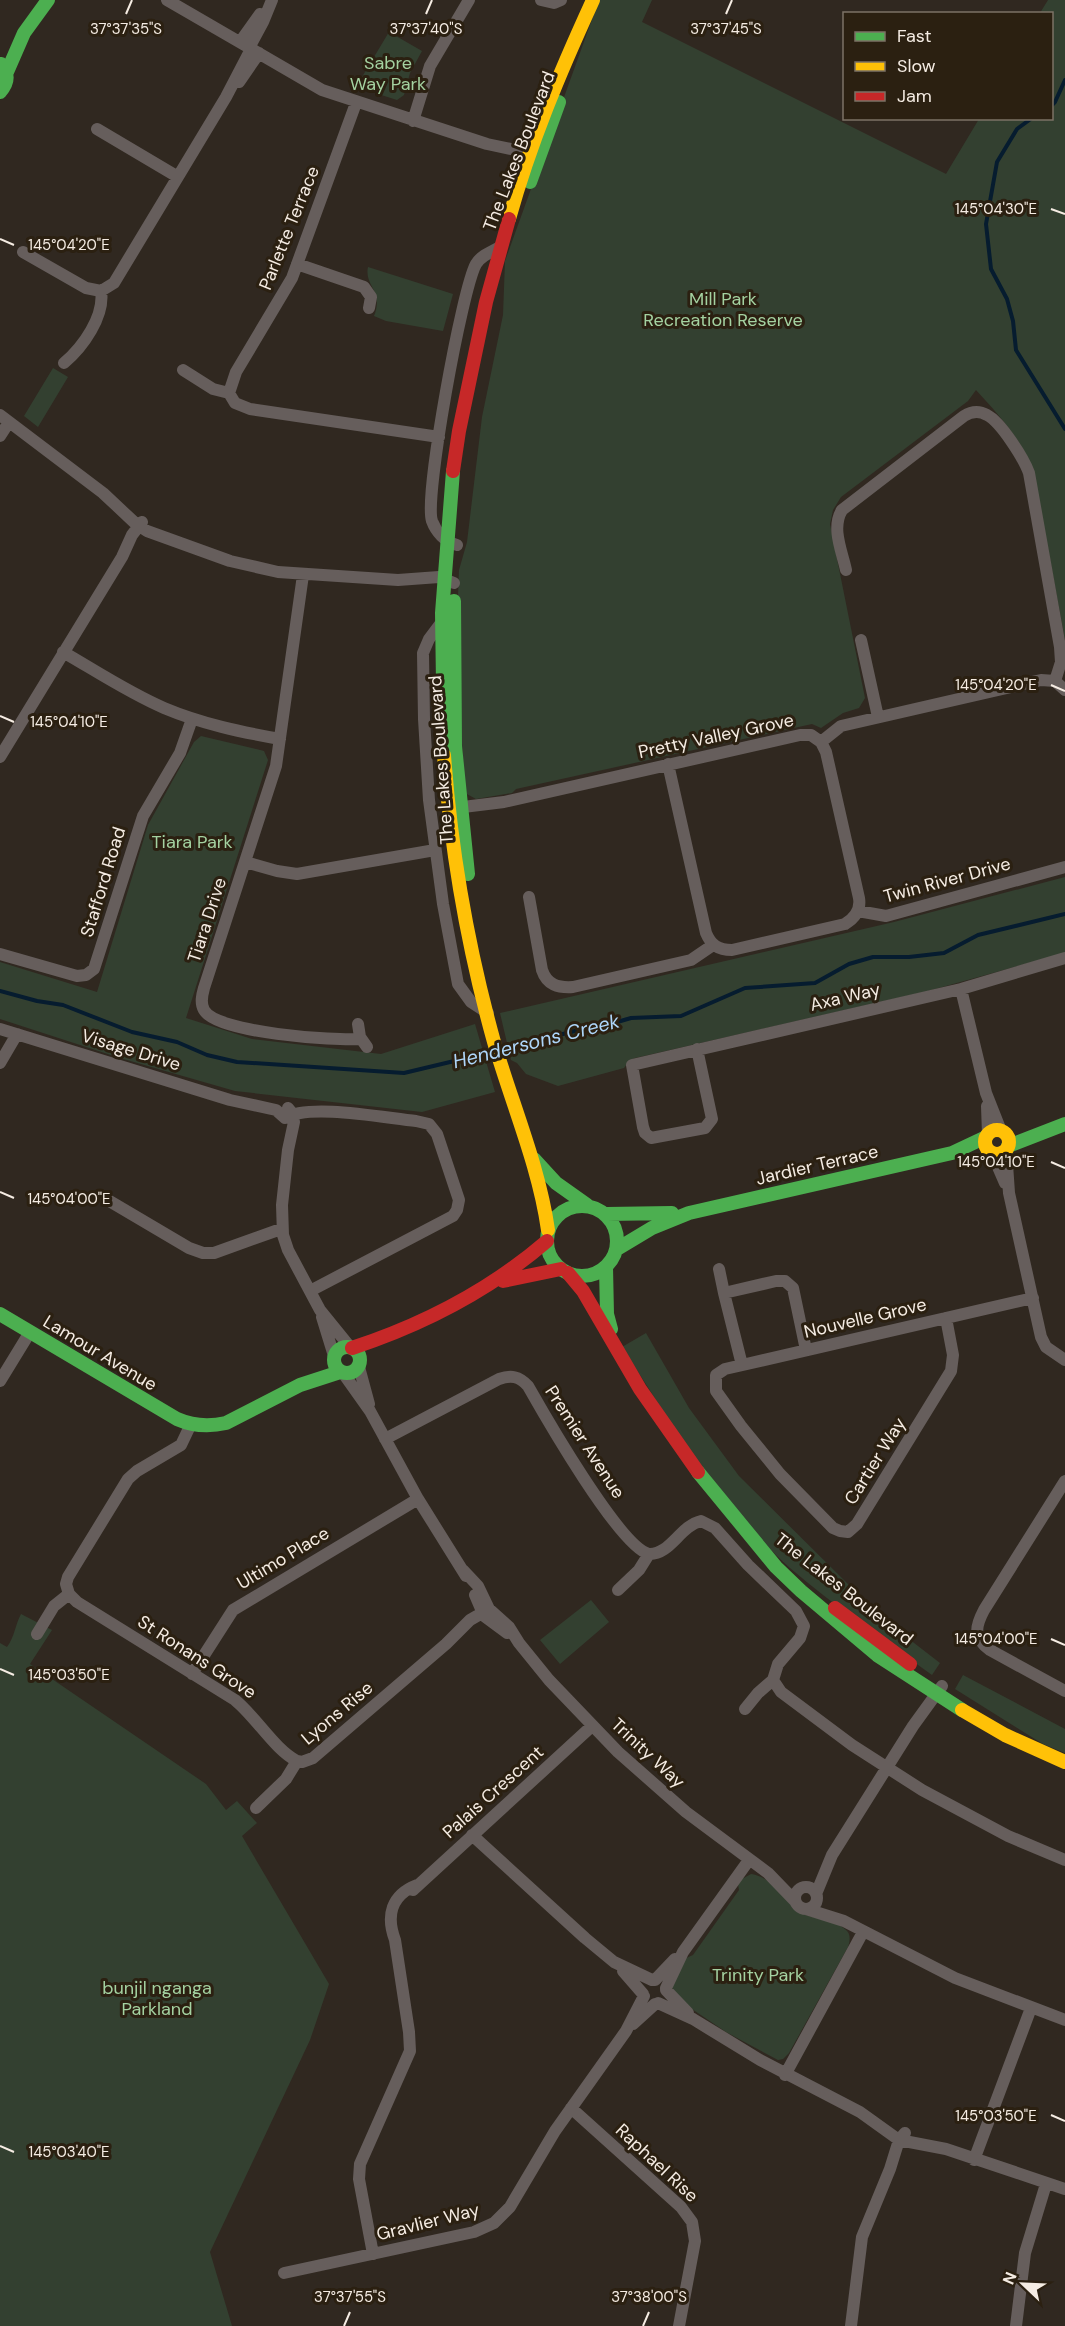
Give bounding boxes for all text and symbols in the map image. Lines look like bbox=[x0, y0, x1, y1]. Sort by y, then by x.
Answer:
legend bbox=[843, 12, 1053, 120]
text: 37°37'35"S bbox=[90, 19, 162, 39]
text: 37°37'40"S bbox=[390, 19, 463, 39]
text: 37°37'45"S bbox=[690, 19, 762, 39]
text: Fast bbox=[897, 24, 932, 48]
park label: Sabre Way Park bbox=[350, 51, 426, 96]
text: Slow bbox=[897, 54, 936, 78]
street label: The Lakes Boulevard bbox=[477, 68, 561, 234]
text: Jam bbox=[897, 84, 932, 108]
street label: Parlette Terrace bbox=[253, 162, 325, 294]
text: 145°04'30"E bbox=[955, 199, 1037, 219]
text: 145°04'20"E bbox=[28, 235, 110, 255]
park label: Mill Park Recreation Reserve bbox=[643, 287, 803, 332]
street label: The Lakes Boulevard bbox=[423, 675, 459, 845]
text: 145°04'20"E bbox=[955, 675, 1037, 695]
street label: Pretty Valley Grove bbox=[636, 708, 796, 764]
text: 145°04'10"E bbox=[30, 712, 108, 732]
street label: Stafford Road bbox=[75, 824, 131, 940]
park label: Tiara Park bbox=[152, 830, 233, 854]
street label: Twin River Drive bbox=[881, 851, 1013, 909]
street label: Tiara Drive bbox=[182, 874, 232, 966]
street label: Axa Way bbox=[807, 977, 883, 1017]
water label: Hendersons Creek bbox=[450, 1007, 623, 1074]
street label: Visage Drive bbox=[78, 1024, 184, 1076]
street label: Jardier Terrace bbox=[754, 1139, 880, 1191]
text: 145°04'10"E bbox=[957, 1152, 1035, 1172]
text: 145°04'00"E bbox=[27, 1189, 111, 1209]
street label: Nouvelle Grove bbox=[801, 1292, 929, 1344]
street label: Lamour Avenue bbox=[39, 1310, 161, 1396]
street label: Premier Avenue bbox=[539, 1381, 631, 1503]
street label: Cartier Way bbox=[839, 1413, 911, 1509]
street label: Ultimo Place bbox=[232, 1521, 334, 1595]
street label: The Lakes Boulevard bbox=[770, 1527, 918, 1651]
street label: St Ronans Grove bbox=[133, 1610, 261, 1704]
text: 145°04'00"E bbox=[954, 1629, 1038, 1649]
text: 145°03'50"E bbox=[28, 1665, 110, 1685]
street label: Lyons Rise bbox=[296, 1676, 378, 1750]
street label: Trinity Way bbox=[606, 1713, 690, 1793]
street label: Palais Crescent bbox=[437, 1740, 549, 1844]
park label: Trinity Park bbox=[712, 1963, 804, 1987]
park label: bunjil nganga Parkland bbox=[102, 1976, 212, 2021]
text: 145°03'50"E bbox=[955, 2106, 1037, 2126]
street label: Raphael Rise bbox=[610, 2118, 704, 2208]
text: 145°03'40"E bbox=[28, 2142, 110, 2162]
street label: Gravlier Way bbox=[374, 2198, 482, 2246]
north arrow bbox=[993, 2254, 1053, 2314]
text: N bbox=[998, 2269, 1022, 2288]
text: 37°37'55"S bbox=[314, 2287, 386, 2307]
text: 37°38'00"S bbox=[611, 2287, 687, 2307]

